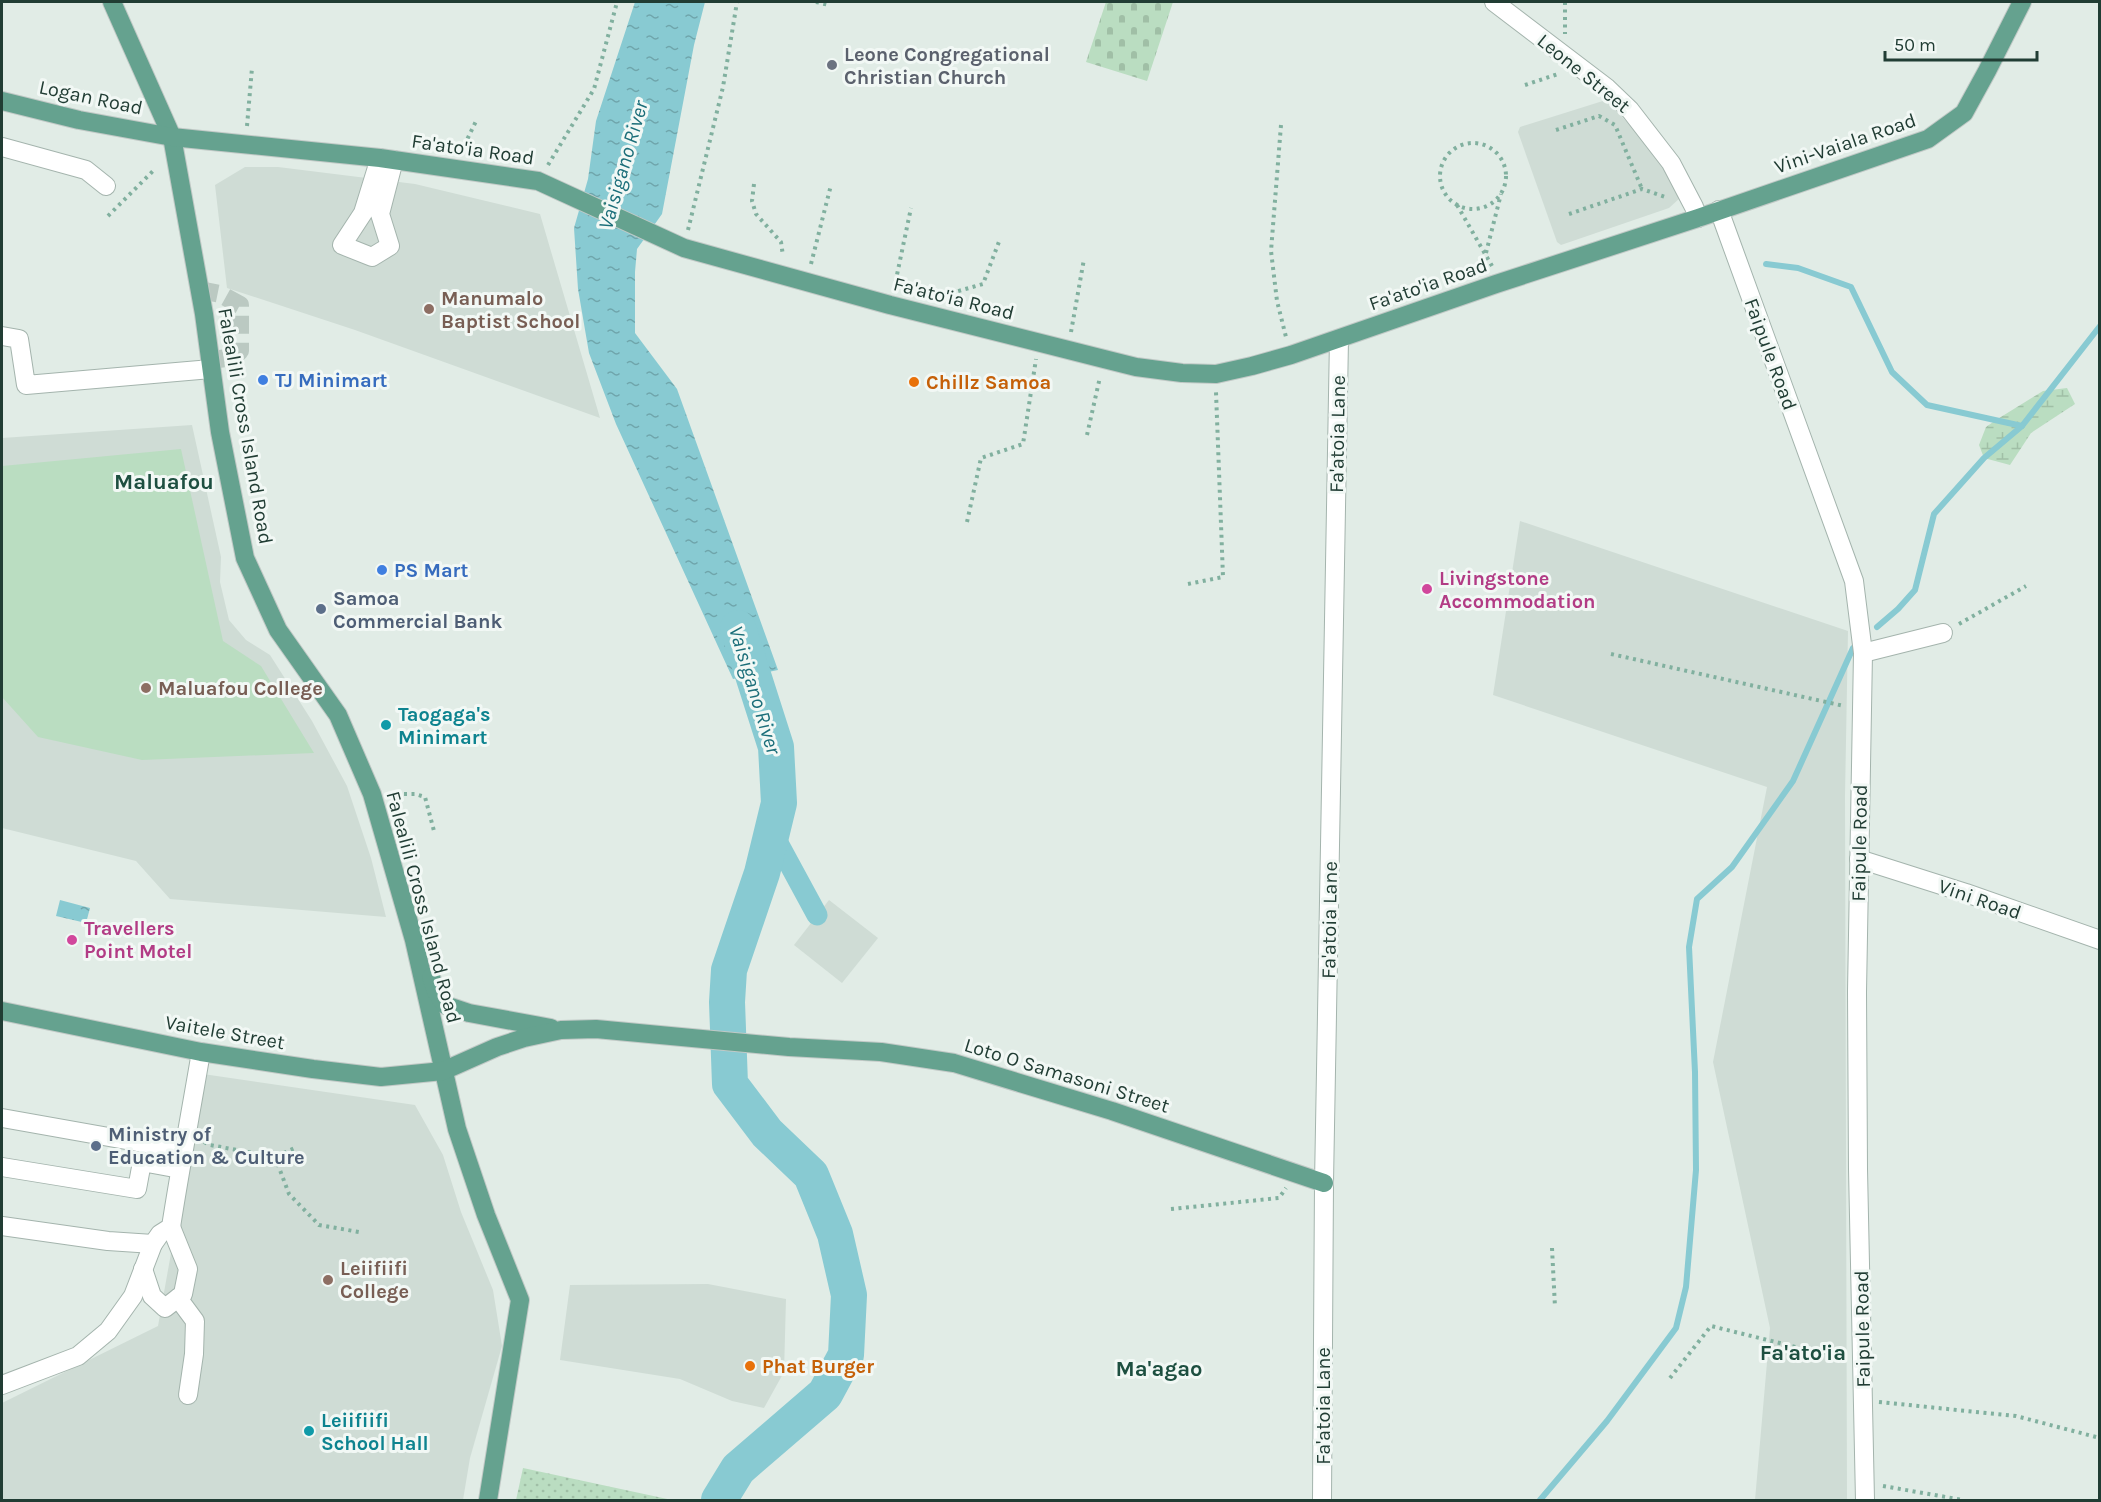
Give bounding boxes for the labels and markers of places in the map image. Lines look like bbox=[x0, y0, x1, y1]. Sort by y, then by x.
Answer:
place label: Leone Congregational Christian Church bbox=[844, 43, 1050, 89]
marker: Leone Congregational Christian Church bbox=[825, 58, 839, 72]
place label: Manumalo Baptist School bbox=[441, 287, 580, 333]
marker: Manumalo Baptist School bbox=[422, 302, 436, 316]
place label: TJ Minimart bbox=[275, 369, 388, 392]
place label: Chillz Samoa bbox=[926, 371, 1051, 394]
marker: TJ Minimart bbox=[256, 373, 270, 387]
marker: Chillz Samoa bbox=[907, 375, 921, 389]
place label: PS Mart bbox=[394, 559, 468, 582]
marker: PS Mart bbox=[375, 563, 389, 577]
place label: Livingstone Accommodation bbox=[1439, 567, 1596, 613]
marker: Livingstone Accommodation bbox=[1420, 582, 1434, 596]
place label: Samoa Commercial Bank bbox=[333, 587, 503, 633]
marker: Samoa Commercial Bank bbox=[314, 602, 328, 616]
place label: Maluafou College bbox=[158, 677, 323, 700]
marker: Maluafou College bbox=[139, 681, 153, 695]
place label: Taogaga's Minimart bbox=[398, 703, 491, 749]
marker: Taogaga's Minimart bbox=[379, 718, 393, 732]
place label: Travellers Point Motel bbox=[84, 917, 192, 963]
marker: Travellers Point Motel bbox=[65, 933, 79, 947]
place label: Ministry of Education & Culture bbox=[108, 1123, 305, 1169]
marker: Ministry of Education & Culture bbox=[89, 1139, 103, 1153]
place label: Leiifiifi College bbox=[340, 1257, 409, 1303]
marker: Leiifiifi College bbox=[321, 1273, 335, 1287]
place label: Phat Burger bbox=[762, 1355, 874, 1378]
marker: Phat Burger bbox=[743, 1359, 757, 1373]
place label: Leiifiifi School Hall bbox=[321, 1409, 429, 1455]
marker: Leiifiifi School Hall bbox=[302, 1424, 316, 1438]

